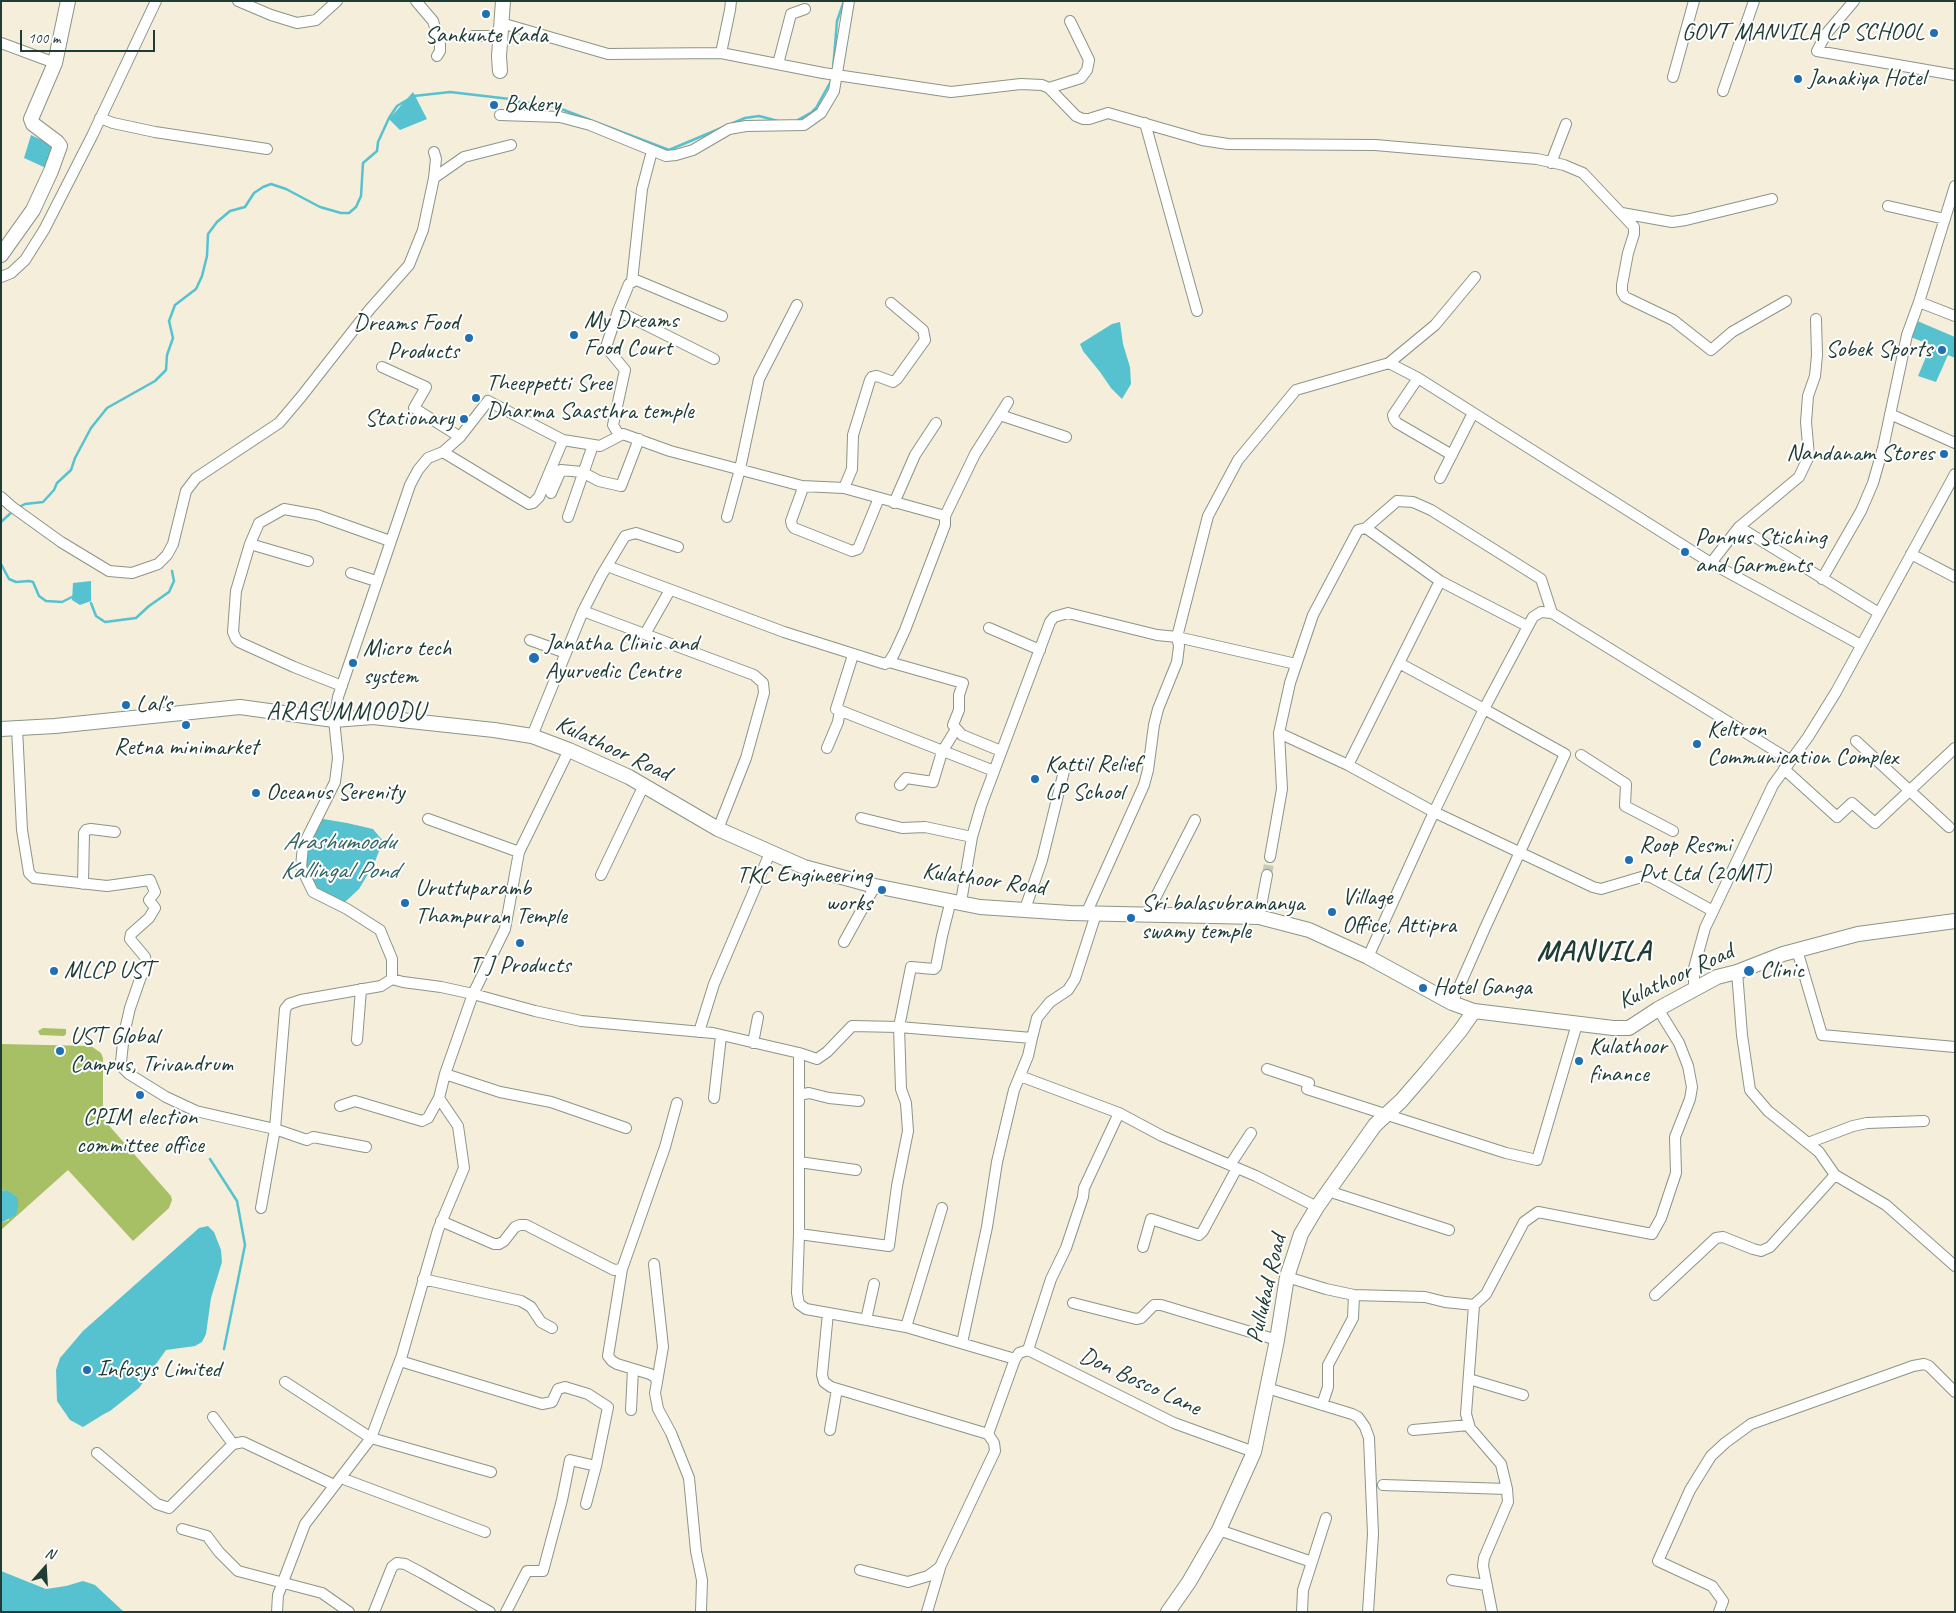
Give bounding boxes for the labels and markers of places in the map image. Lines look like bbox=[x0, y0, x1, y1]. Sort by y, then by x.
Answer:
marker: Sankunte Kada bbox=[480, 8, 492, 20]
place label: GOVT MANVILA LP SCHOOL bbox=[1682, 19, 1924, 47]
place label: Sankunte Kada bbox=[424, 22, 548, 50]
marker: GOVT MANVILA LP SCHOOL bbox=[1928, 27, 1940, 39]
place label: Janakiya Hotel bbox=[1808, 65, 1926, 93]
marker: Janakiya Hotel bbox=[1792, 73, 1804, 85]
place label: Bakery bbox=[504, 91, 560, 119]
marker: Bakery bbox=[488, 99, 500, 111]
place label: My Dreams Food Court bbox=[584, 307, 678, 363]
place label: Dreams Food Products bbox=[353, 310, 459, 366]
marker: My Dreams Food Court bbox=[568, 329, 580, 341]
marker: Dreams Food Products bbox=[463, 332, 475, 344]
place label: Sobek Sports bbox=[1825, 336, 1932, 364]
marker: Sobek Sports bbox=[1936, 344, 1948, 356]
place label: Theeppetti Sree Dharma Saasthra temple bbox=[486, 370, 693, 426]
marker: Theeppetti Sree Dharma Saasthra temple bbox=[470, 392, 482, 404]
place label: Stationary bbox=[364, 405, 454, 433]
marker: Stationary bbox=[458, 413, 470, 425]
place label: Nandanam Stores bbox=[1786, 440, 1934, 468]
marker: Nandanam Stores bbox=[1938, 448, 1950, 460]
place label: Ponnus Stiching and Garments bbox=[1695, 524, 1826, 580]
marker: Ponnus Stiching and Garments bbox=[1679, 546, 1691, 558]
place label: Janatha Clinic and Ayurvedic Centre bbox=[545, 630, 698, 686]
place label: Micro tech system bbox=[363, 635, 452, 691]
marker: Janatha Clinic and Ayurvedic Centre bbox=[527, 651, 541, 665]
marker: Micro tech system bbox=[347, 657, 359, 669]
place label: Lal's bbox=[136, 691, 172, 719]
marker: Lal's bbox=[120, 699, 132, 711]
place label: Keltron Communication Complex bbox=[1707, 716, 1898, 772]
marker: Retna minimarket bbox=[180, 719, 192, 731]
place label: Retna minimarket bbox=[114, 734, 258, 762]
marker: Keltron Communication Complex bbox=[1691, 738, 1703, 750]
place label: Kattil Relief LP School bbox=[1045, 751, 1141, 807]
marker: Kattil Relief LP School bbox=[1029, 773, 1041, 785]
place label: Oceanus Serenity bbox=[266, 779, 404, 807]
marker: Oceanus Serenity bbox=[250, 787, 262, 799]
place label: Roop Resmi Pvt Ltd (20MT) bbox=[1639, 832, 1771, 888]
marker: Roop Resmi Pvt Ltd (20MT) bbox=[1623, 854, 1635, 866]
place label: TKC Engineering works bbox=[737, 862, 872, 918]
place label: Uruttuparamb Thampuran Temple bbox=[415, 875, 567, 931]
marker: TKC Engineering works bbox=[876, 884, 888, 896]
place label: Village Office, Attipra bbox=[1342, 884, 1456, 940]
place label: Sri balasubramanya swamy temple bbox=[1141, 890, 1304, 946]
marker: Uruttuparamb Thampuran Temple bbox=[399, 897, 411, 909]
marker: Village Office, Attipra bbox=[1326, 906, 1338, 918]
marker: Sri balasubramanya swamy temple bbox=[1125, 912, 1137, 924]
marker: T J Products bbox=[514, 937, 526, 949]
place label: T J Products bbox=[469, 952, 571, 980]
place label: MLCP UST bbox=[64, 957, 154, 985]
place label: Clinic bbox=[1760, 957, 1804, 985]
marker: Clinic bbox=[1742, 964, 1756, 978]
marker: MLCP UST bbox=[48, 965, 60, 977]
place label: Hotel Ganga bbox=[1433, 974, 1532, 1002]
marker: Hotel Ganga bbox=[1417, 982, 1429, 994]
place label: UST Global Campus, Trivandrum bbox=[70, 1023, 233, 1079]
place label: Kulathoor finance bbox=[1589, 1033, 1667, 1089]
marker: UST Global Campus, Trivandrum bbox=[54, 1045, 66, 1057]
marker: Kulathoor finance bbox=[1573, 1055, 1585, 1067]
marker: CPIM election committee office bbox=[134, 1089, 146, 1101]
place label: CPIM election committee office bbox=[76, 1104, 204, 1160]
place label: Infosys Limited bbox=[97, 1356, 221, 1384]
marker: Infosys Limited bbox=[81, 1364, 93, 1376]

